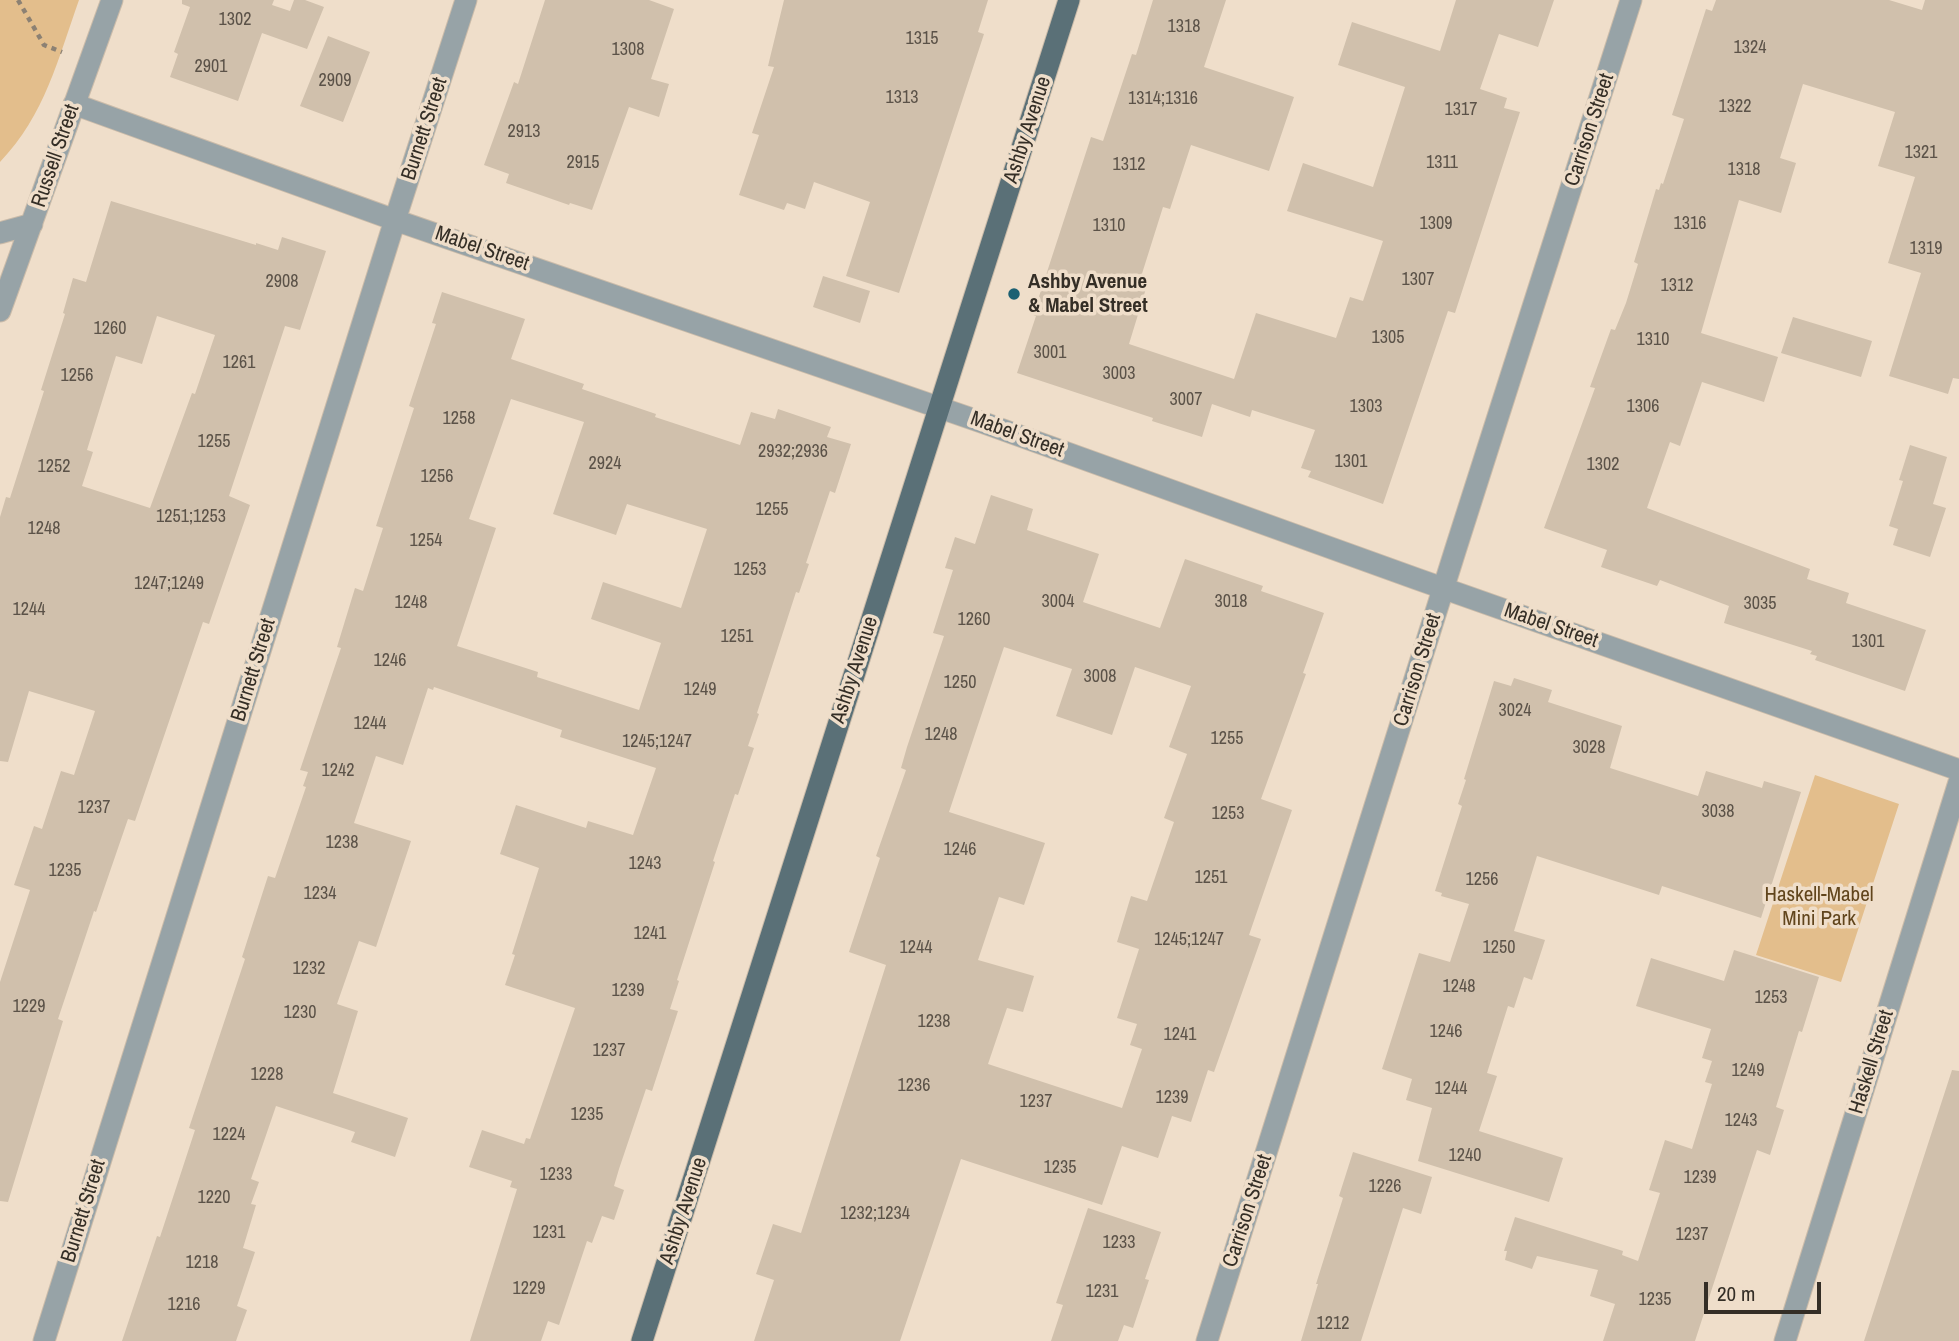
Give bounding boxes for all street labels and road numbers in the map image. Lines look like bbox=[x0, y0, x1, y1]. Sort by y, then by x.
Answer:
street label: Carrison Street bbox=[1560, 71, 1620, 189]
street label: Ashby Avenue bbox=[999, 73, 1057, 187]
street label: Burnett Street bbox=[397, 75, 453, 183]
street label: Russell Street bbox=[27, 101, 85, 211]
street label: Mabel Street bbox=[432, 221, 532, 277]
street label: Mabel Street bbox=[967, 406, 1067, 464]
street label: Mabel Street bbox=[1501, 598, 1601, 654]
street label: Carrison Street bbox=[1389, 610, 1447, 730]
street label: Ashby Avenue bbox=[826, 613, 884, 727]
street label: Burnett Street bbox=[226, 616, 282, 724]
street label: Haskell Street bbox=[1844, 1007, 1900, 1117]
street label: Carrison Street bbox=[1218, 1152, 1278, 1270]
street label: Ashby Avenue bbox=[655, 1154, 713, 1268]
street label: Burnett Street bbox=[56, 1157, 112, 1265]

